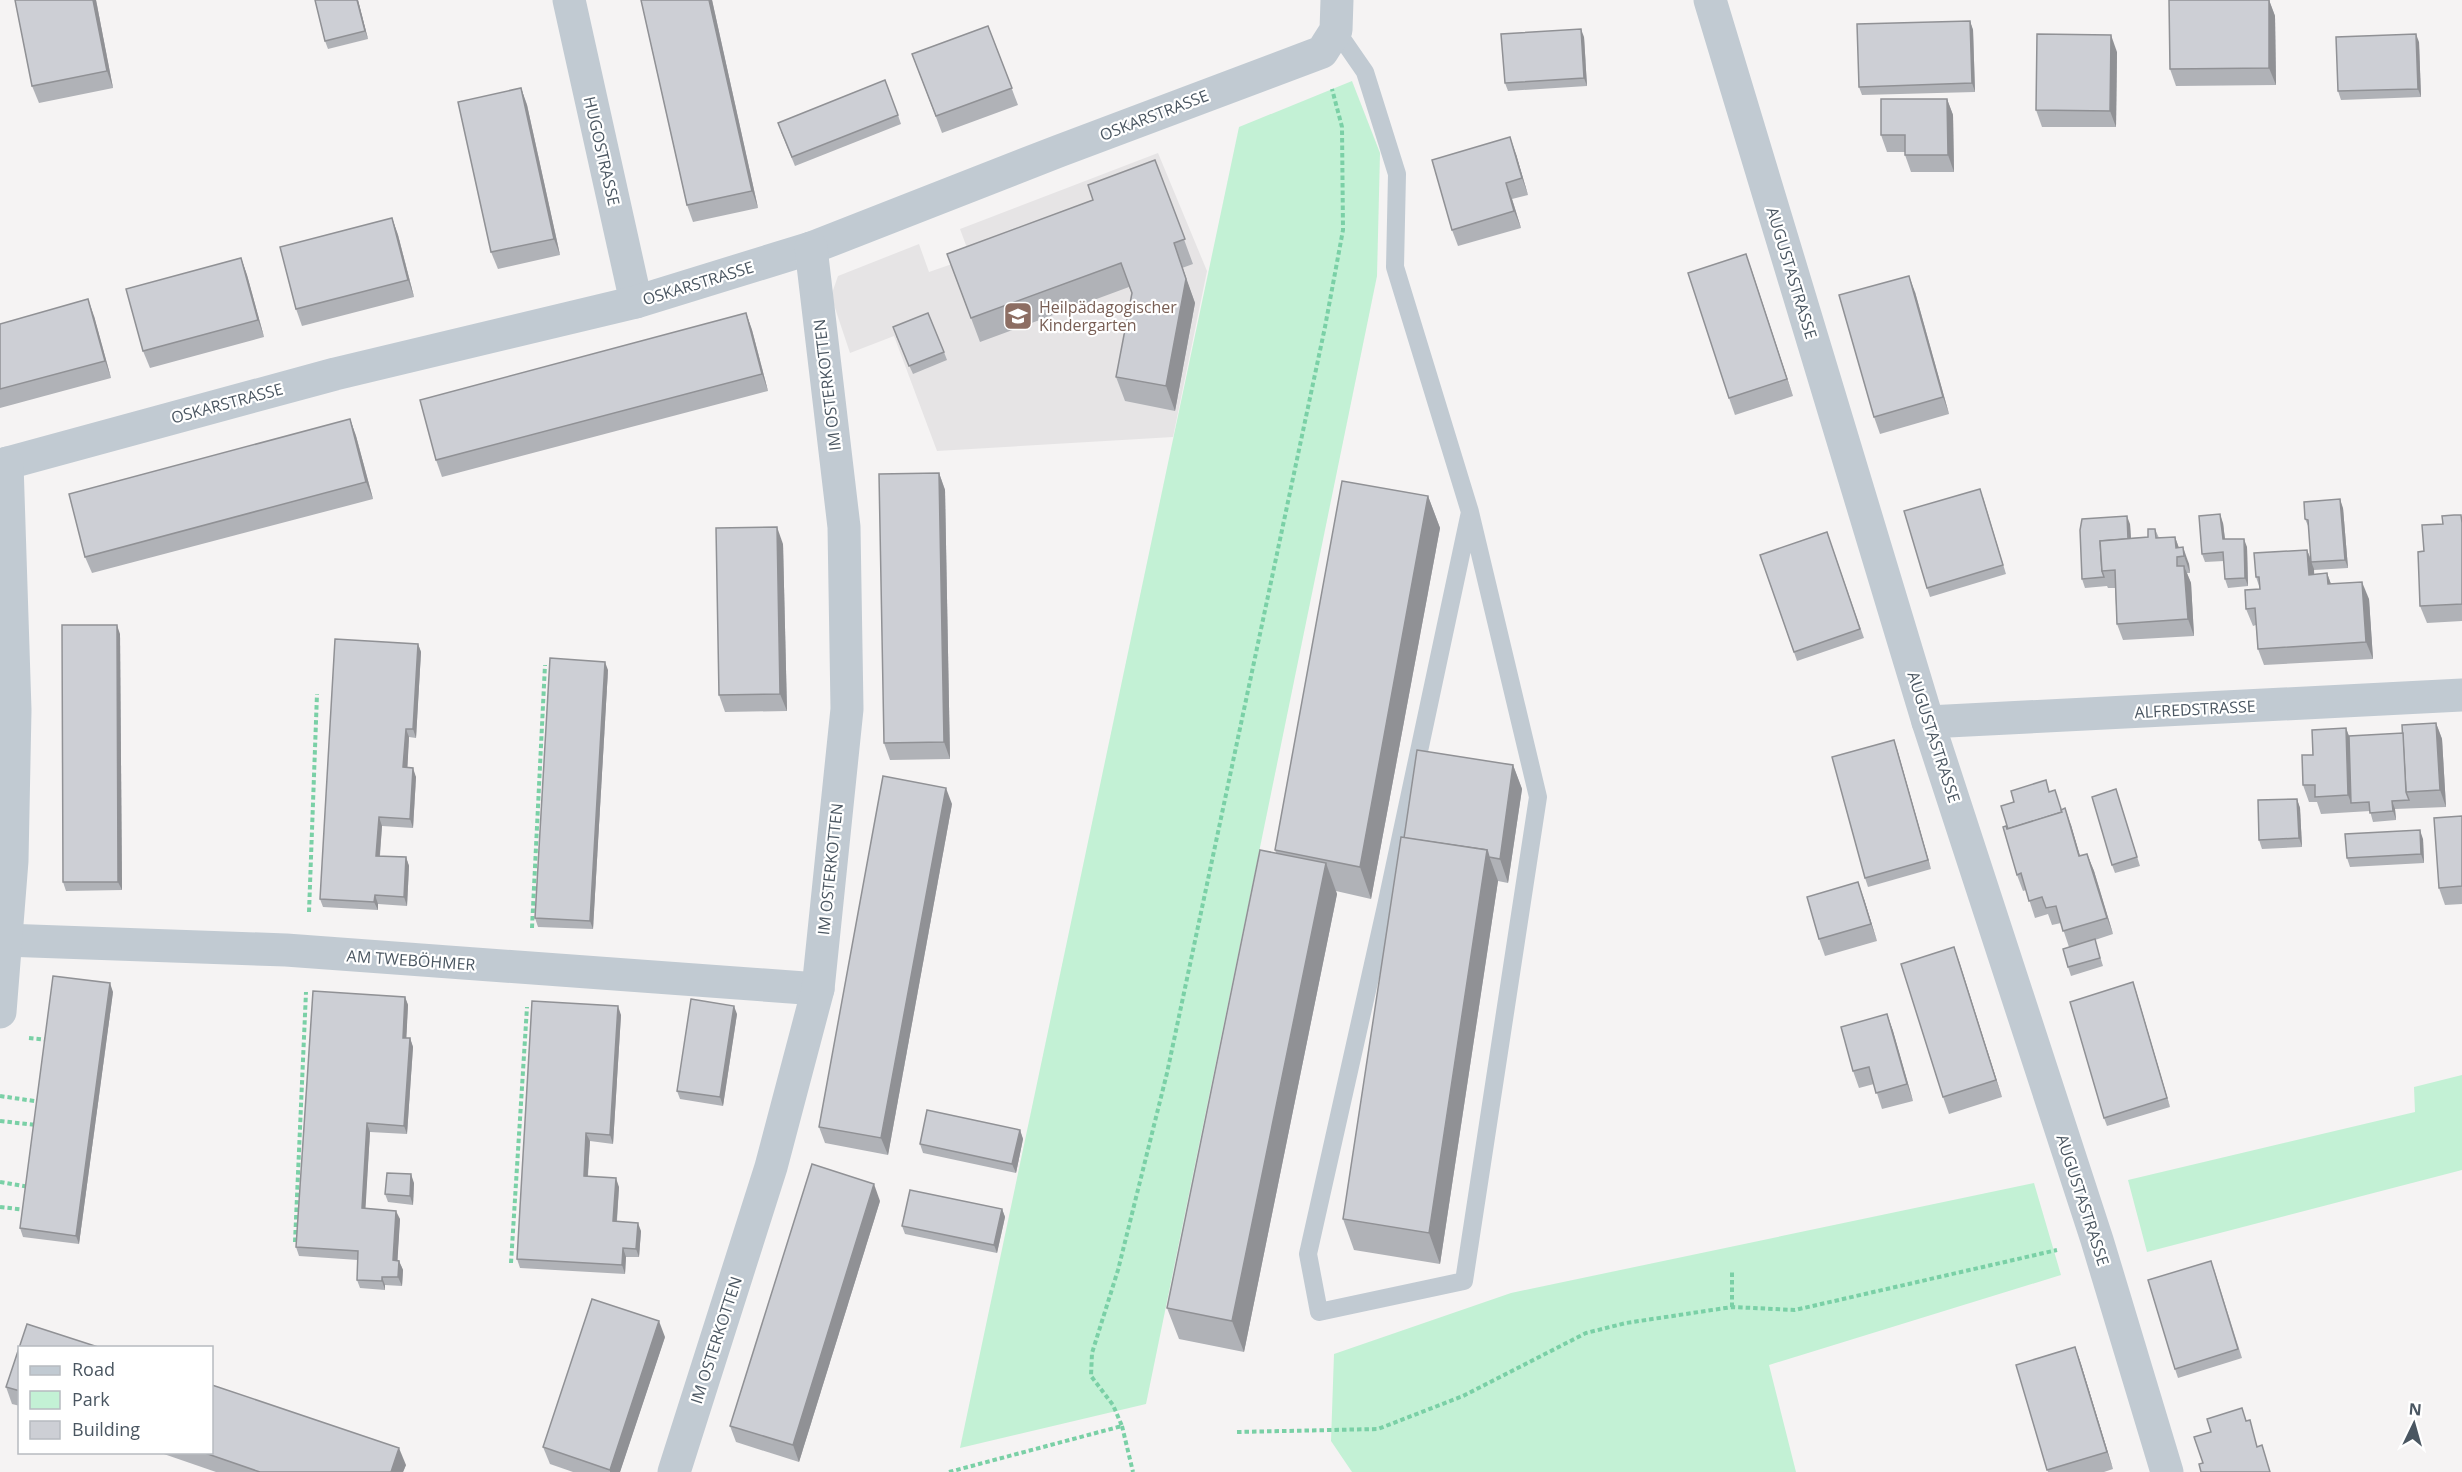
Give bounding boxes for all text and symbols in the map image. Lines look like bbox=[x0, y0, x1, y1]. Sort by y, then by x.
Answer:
street label: OSKARSTRASSE bbox=[1096, 84, 1212, 146]
street label: HUGOSTRASSE bbox=[579, 94, 625, 208]
street label: AUGUSTASTRASSE bbox=[1761, 204, 1823, 342]
street label: OSKARSTRASSE bbox=[640, 256, 756, 310]
place label: Heilpädagogischer Kindergarten bbox=[1039, 296, 1177, 336]
school or university icon: Heilpädagogischer Kindergarten bbox=[1002, 300, 1034, 332]
street label: IM OSTERKOTTEN bbox=[808, 318, 846, 452]
street label: OSKARSTRASSE bbox=[169, 377, 285, 429]
street label: AUGUSTASTRASSE bbox=[1902, 669, 1966, 805]
street label: ALFREDSTRASSE bbox=[2134, 695, 2256, 723]
street label: IM OSTERKOTTEN bbox=[812, 802, 848, 936]
street label: AM TWEBÖHMER bbox=[346, 945, 476, 975]
street label: AUGUSTASTRASSE bbox=[2051, 1132, 2115, 1268]
street label: IM OSTERKOTTEN bbox=[685, 1274, 747, 1406]
legend bbox=[18, 1346, 213, 1454]
text: Road bbox=[72, 1357, 115, 1381]
text: Park bbox=[72, 1387, 110, 1411]
north arrow bbox=[2384, 1394, 2444, 1454]
text: N bbox=[2408, 1398, 2423, 1421]
text: Building bbox=[72, 1417, 140, 1441]

